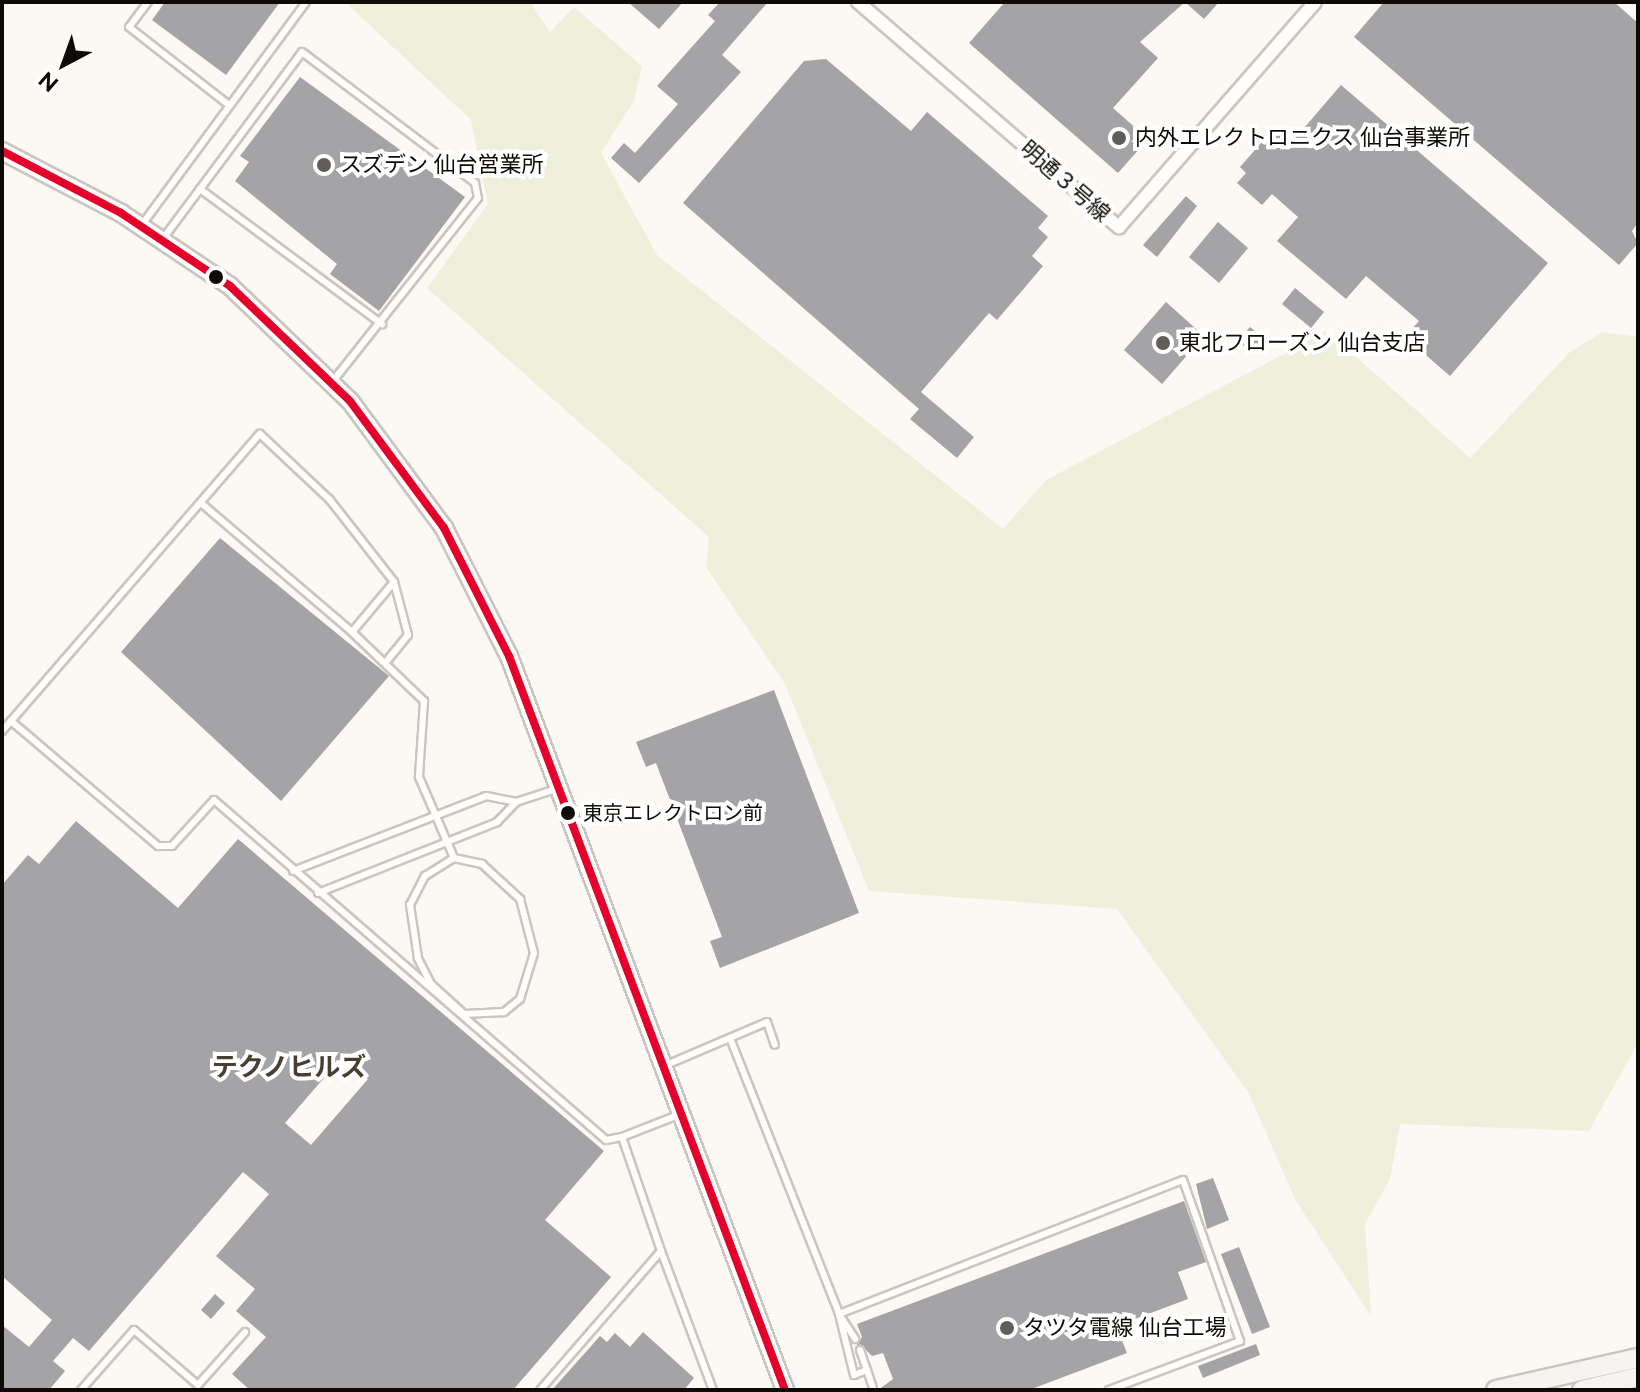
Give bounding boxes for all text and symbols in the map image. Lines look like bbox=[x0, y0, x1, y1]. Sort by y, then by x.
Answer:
north arrow bbox=[24, 24, 104, 104]
text: N bbox=[33, 67, 63, 97]
place label: 内外エレクトロニクス 仙台事業所 bbox=[1135, 125, 1471, 151]
marker: 内外エレクトロニクス 仙台事業所 bbox=[1110, 129, 1128, 147]
street label: 明通３号線 bbox=[1015, 135, 1115, 227]
place label: スズデン 仙台営業所 bbox=[340, 152, 544, 178]
marker: スズデン 仙台営業所 bbox=[315, 156, 333, 174]
unlabelled marker bbox=[208, 269, 224, 285]
place label: 東北フローズン 仙台支店 bbox=[1179, 330, 1427, 356]
marker: 東北フローズン 仙台支店 bbox=[1154, 334, 1172, 352]
place label: 東京エレクトロン前 bbox=[583, 801, 763, 825]
marker: 東京エレクトロン前 bbox=[560, 805, 576, 821]
district label: テクノヒルズ bbox=[211, 1052, 367, 1084]
place label: タツタ電線 仙台工場 bbox=[1023, 1315, 1227, 1341]
marker: タツタ電線 仙台工場 bbox=[998, 1319, 1016, 1337]

